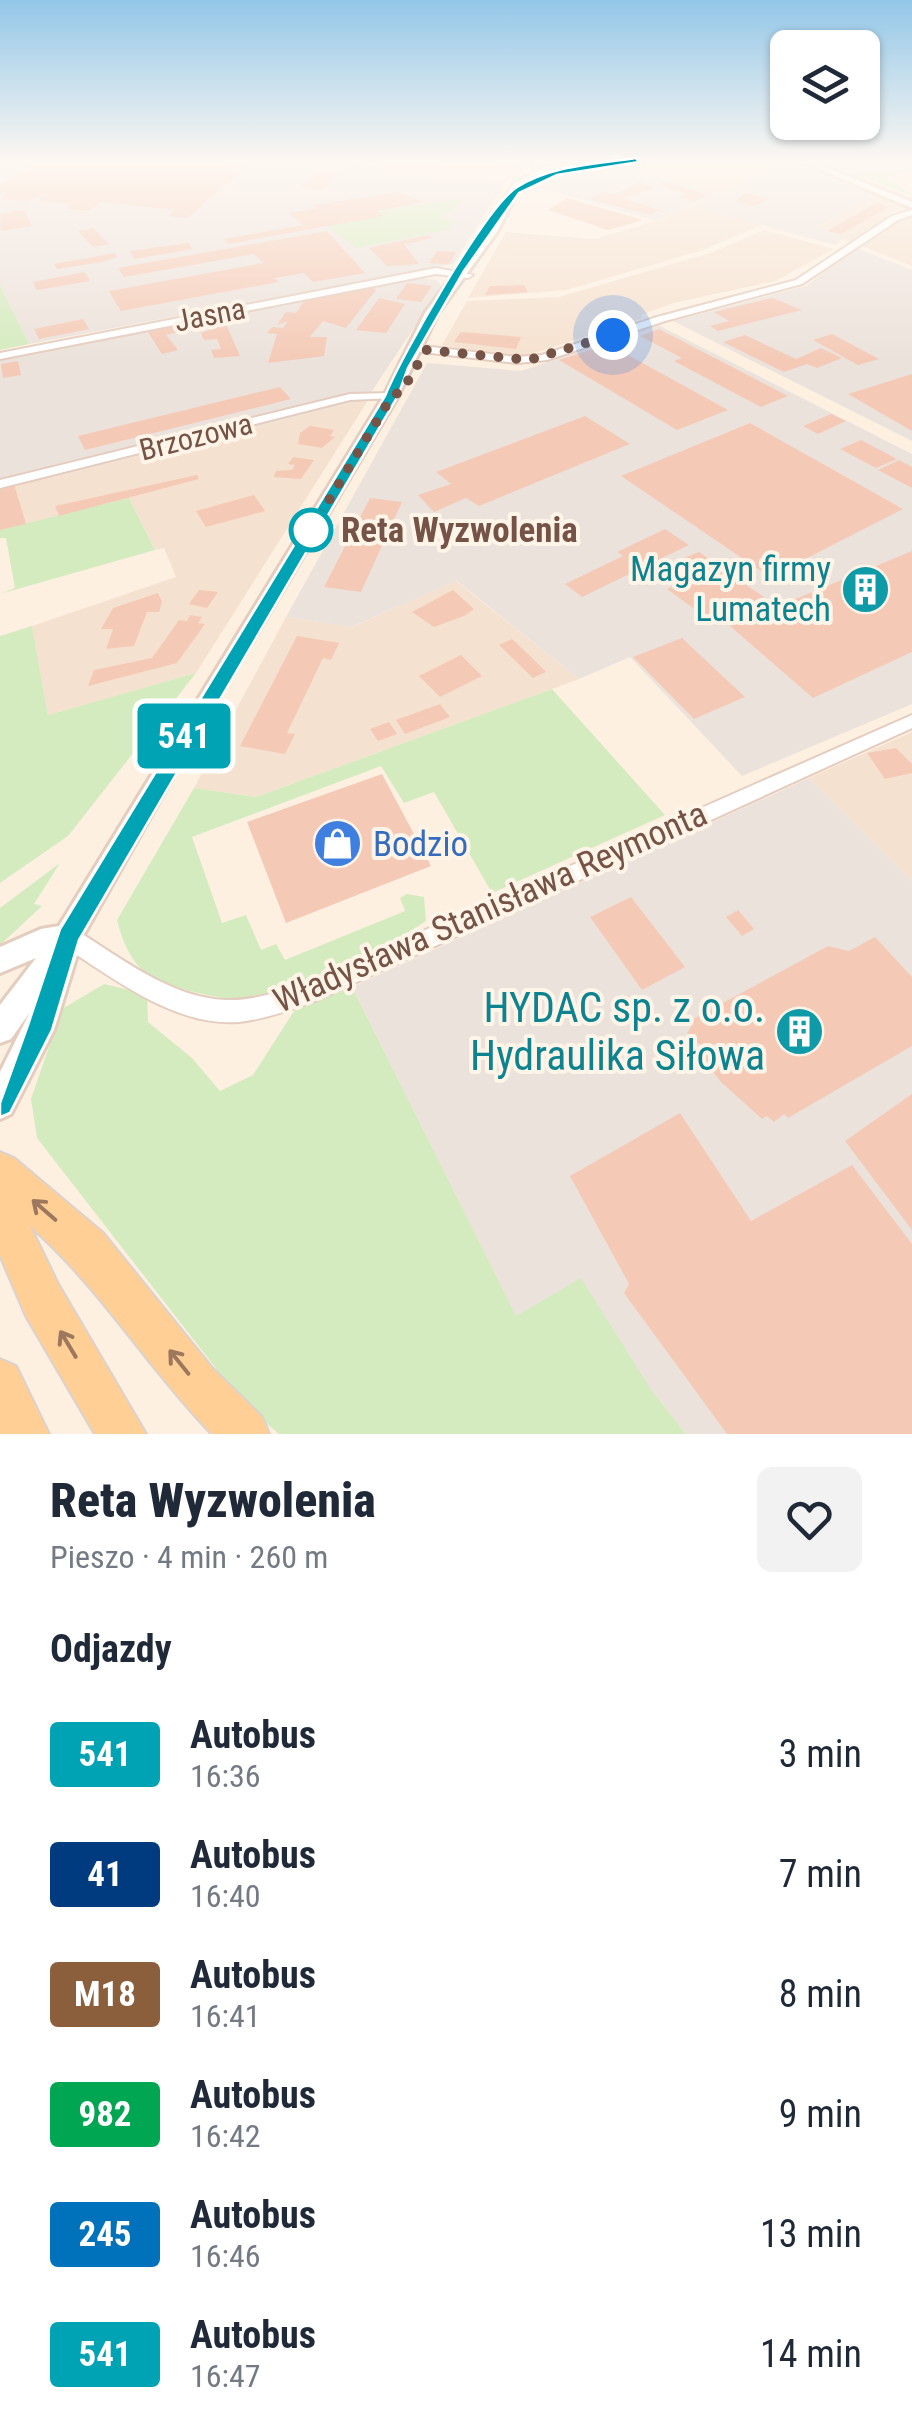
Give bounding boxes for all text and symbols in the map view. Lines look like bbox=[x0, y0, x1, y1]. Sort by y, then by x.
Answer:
map controls bbox=[770, 30, 880, 140]
button: layers bbox=[770, 30, 880, 140]
street label: Jasna bbox=[171, 291, 248, 339]
your location bbox=[588, 310, 638, 360]
street label: Brzozowa bbox=[136, 406, 256, 467]
marker: Reta Wyzwolenia bbox=[290, 509, 332, 551]
place label: Reta Wyzwolenia bbox=[341, 510, 578, 551]
place label: Magazyn firmy Lumatech bbox=[630, 549, 831, 630]
building icon: Magazyn firmy Lumatech bbox=[840, 563, 892, 615]
line badge: 541 bbox=[126, 704, 242, 768]
text: 541 bbox=[157, 716, 211, 757]
street label: Władysława Stanisława Reymonta bbox=[267, 793, 713, 1022]
shop icon: Bodzio bbox=[312, 818, 364, 870]
place label: Bodzio bbox=[373, 824, 468, 865]
place label: HYDAC sp. z o.o. Hydraulika Siłowa bbox=[470, 983, 765, 1080]
building icon: HYDAC sp. z o.o. Hydraulika Siłowa bbox=[774, 1005, 826, 1057]
one-way arrow bbox=[32, 1199, 57, 1222]
one-way arrow bbox=[58, 1330, 78, 1359]
one-way arrow bbox=[168, 1350, 190, 1376]
button: heart bbox=[757, 1467, 862, 1572]
text: Reta Wyzwolenia bbox=[50, 1472, 376, 1529]
text: Pieszo · 4 min · 260 m bbox=[50, 1538, 328, 1576]
text: Odjazdy bbox=[50, 1627, 172, 1671]
text: Autobus bbox=[190, 1713, 316, 1757]
text: 3 min bbox=[779, 1732, 862, 1776]
text: 541 bbox=[78, 1734, 132, 1775]
text: 16:36 bbox=[190, 1757, 261, 1795]
text: Autobus bbox=[190, 1833, 316, 1877]
text: 7 min bbox=[779, 1852, 862, 1896]
text: 41 bbox=[87, 1854, 123, 1895]
text: 16:40 bbox=[190, 1877, 261, 1915]
text: Autobus bbox=[190, 1953, 316, 1997]
text: 8 min bbox=[779, 1972, 862, 2016]
text: M18 bbox=[74, 1974, 136, 2015]
text: 16:41 bbox=[190, 1997, 261, 2035]
text: Autobus bbox=[190, 2073, 316, 2117]
text: 9 min bbox=[779, 2092, 862, 2136]
text: 982 bbox=[78, 2094, 132, 2135]
text: 16:42 bbox=[190, 2117, 261, 2155]
text: Autobus bbox=[190, 2193, 316, 2237]
text: 13 min bbox=[760, 2212, 862, 2256]
text: 245 bbox=[78, 2214, 132, 2255]
text: 16:46 bbox=[190, 2237, 261, 2275]
text: Autobus bbox=[190, 2313, 316, 2357]
text: 14 min bbox=[760, 2332, 862, 2376]
text: 541 bbox=[78, 2334, 132, 2375]
text: 16:47 bbox=[190, 2357, 261, 2395]

